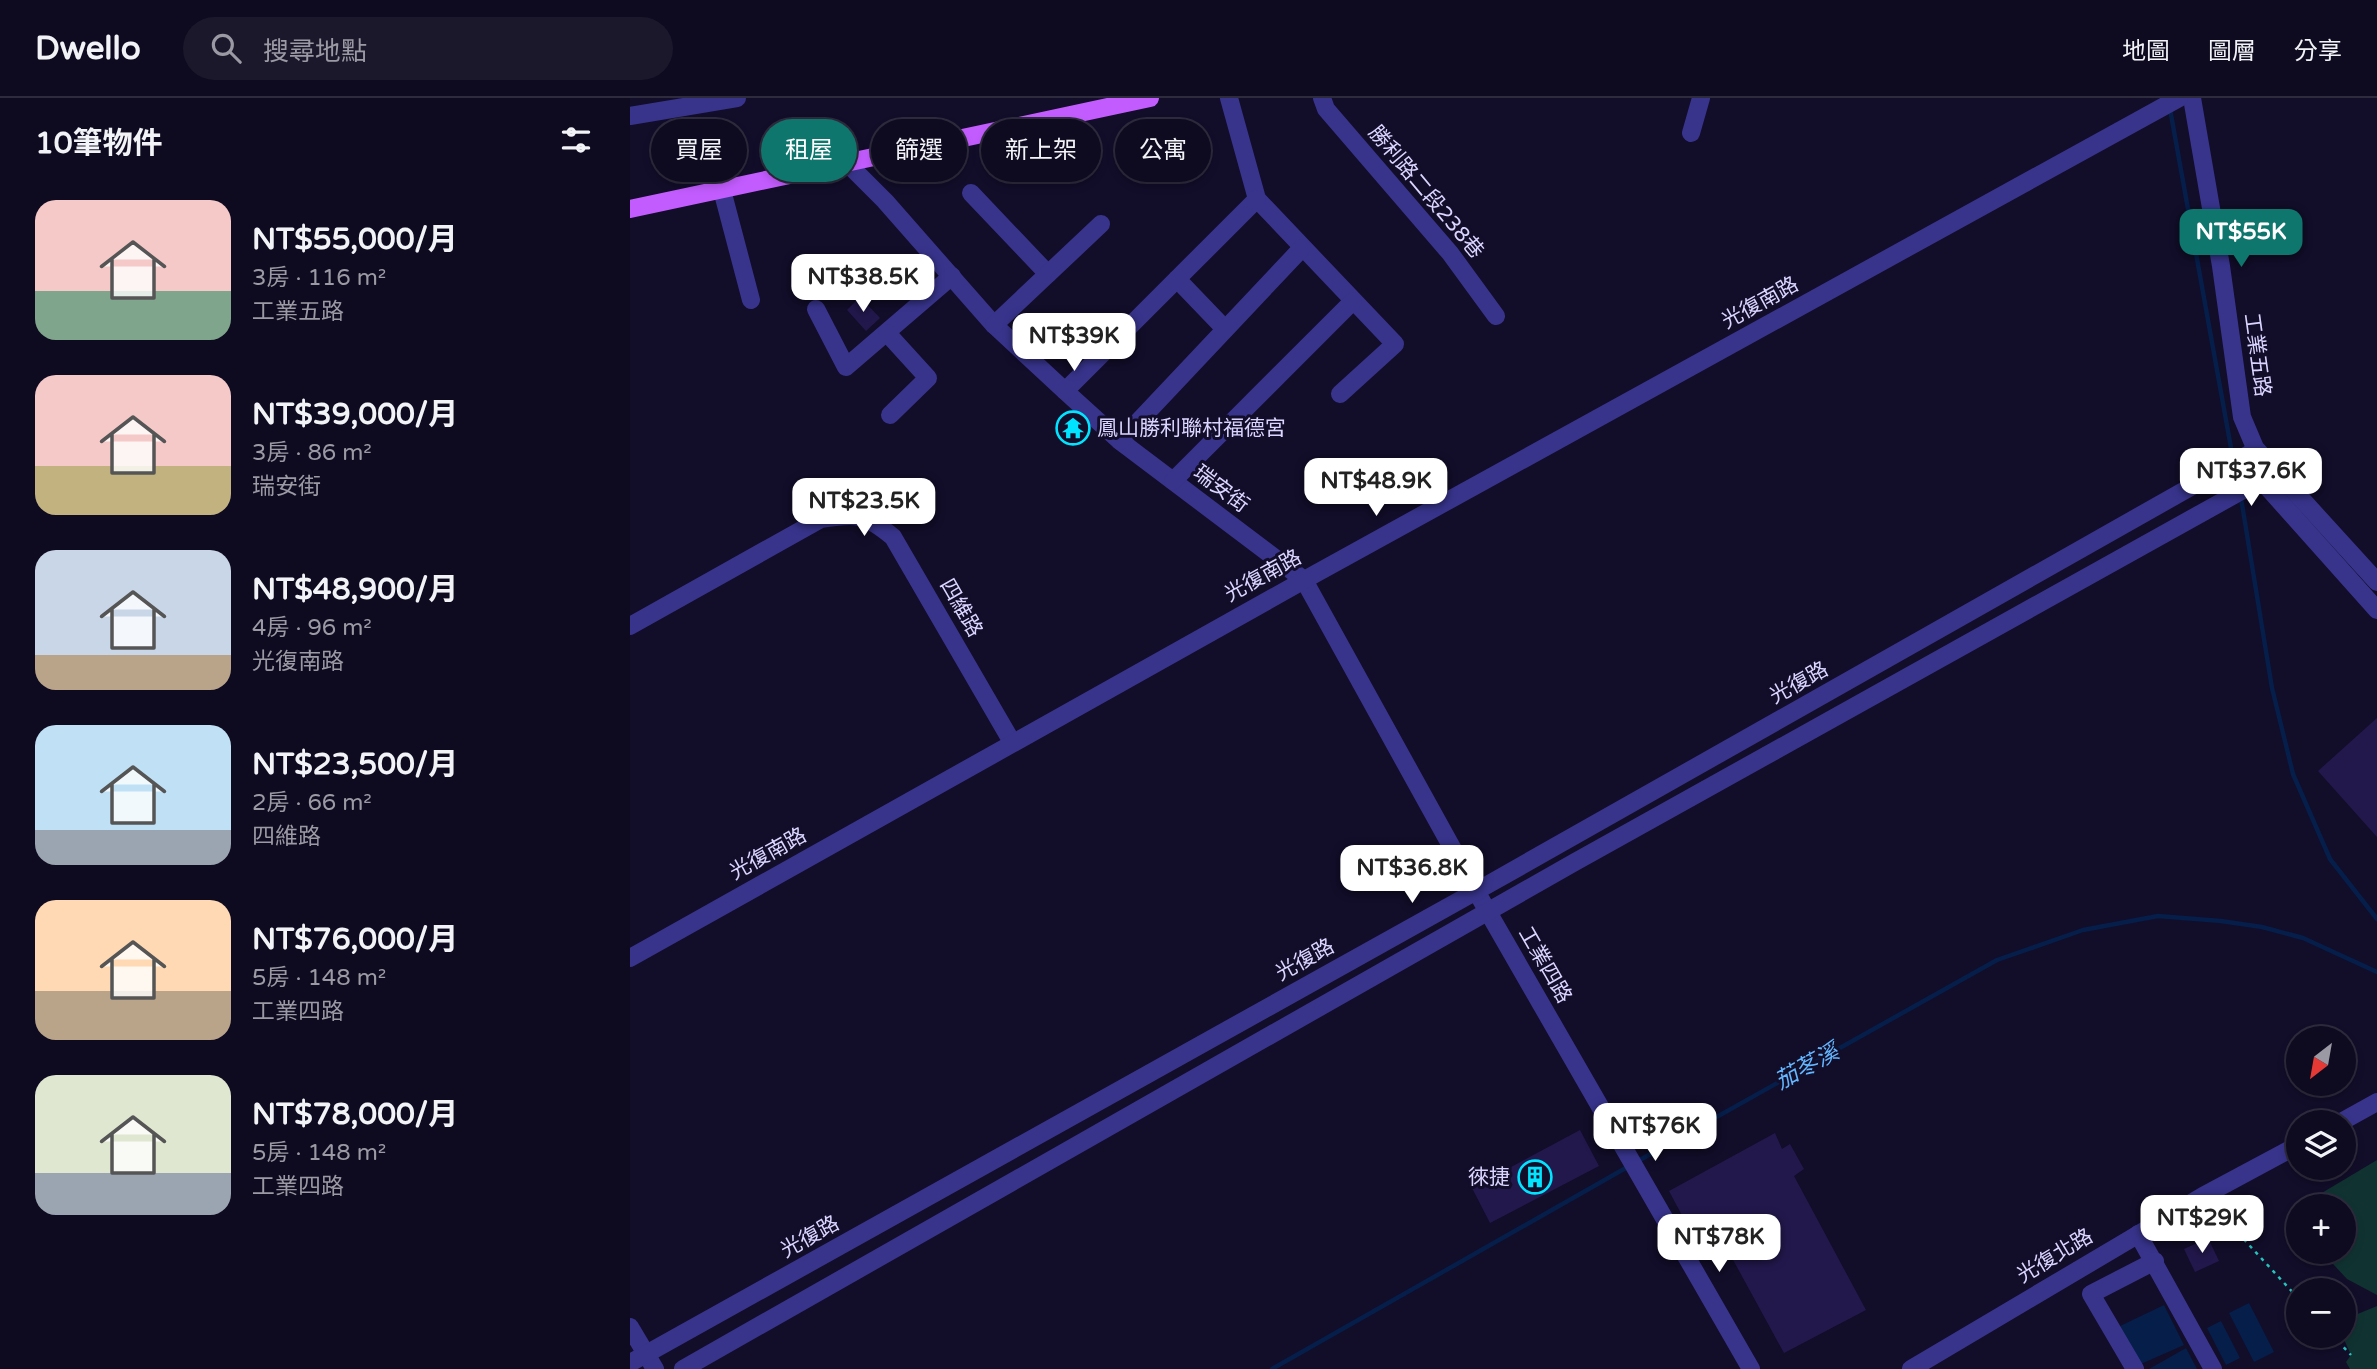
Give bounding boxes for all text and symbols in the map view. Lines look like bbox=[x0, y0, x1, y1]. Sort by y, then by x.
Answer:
search box bbox=[183, 17, 673, 80]
text: Dwello bbox=[35, 29, 141, 68]
icon: search bbox=[207, 29, 245, 67]
text: 搜尋地點 bbox=[263, 36, 367, 67]
text: 地圖 bbox=[2122, 37, 2170, 66]
text: 圖層 bbox=[2208, 37, 2256, 66]
text: 分享 bbox=[2294, 37, 2342, 66]
chip: 買屋 bbox=[651, 119, 747, 182]
chip: 租屋 bbox=[761, 119, 857, 182]
chip: 篩選 bbox=[871, 119, 967, 182]
chip: 新上架 bbox=[981, 119, 1101, 182]
chip: 公寓 bbox=[1115, 119, 1211, 182]
icon: filters bbox=[557, 121, 595, 159]
street label: 勝利路二段238巷 bbox=[1363, 121, 1489, 263]
text: 10筆物件 bbox=[35, 125, 163, 162]
pin: NT$55K bbox=[2184, 209, 2298, 269]
text: NT$55K bbox=[2196, 218, 2286, 246]
text: NT$55,000/月 bbox=[252, 221, 458, 258]
icon: home bbox=[91, 228, 175, 312]
pin: NT$38.5K bbox=[791, 254, 935, 314]
text: NT$38.5K bbox=[807, 263, 919, 291]
text: 3房 · 116 m² bbox=[252, 264, 386, 292]
street label: 光復南路 bbox=[1717, 272, 1803, 334]
text: 工業五路 bbox=[252, 298, 344, 326]
street label: 工業五路 bbox=[2239, 312, 2275, 398]
pin: NT$39K bbox=[1017, 314, 1131, 373]
text: NT$39K bbox=[1029, 322, 1119, 350]
text: NT$39,000/月 bbox=[252, 396, 458, 433]
icon: home bbox=[91, 403, 175, 487]
temple icon: 鳳山勝利聯村福德宮 bbox=[1054, 409, 1092, 447]
place label: 鳳山勝利聯村福德宮 bbox=[1097, 416, 1286, 441]
text: 3房 · 86 m² bbox=[252, 439, 372, 467]
pin: NT$37.6K bbox=[2179, 448, 2323, 508]
text: NT$37.6K bbox=[2196, 457, 2306, 485]
pin: NT$48.9K bbox=[1304, 458, 1448, 518]
street label: 瑞安街 bbox=[1188, 460, 1254, 518]
text: NT$48.9K bbox=[1320, 467, 1432, 495]
text: 瑞安街 bbox=[252, 473, 321, 501]
pin: NT$23.5K bbox=[792, 478, 936, 538]
text: NT$23.5K bbox=[808, 487, 920, 515]
street label: 光復南路 bbox=[1220, 545, 1306, 607]
text: NT$48,900/月 bbox=[252, 571, 458, 608]
street label: 四維路 bbox=[934, 574, 988, 642]
icon: home bbox=[91, 578, 175, 662]
text: 4房 · 96 m² bbox=[252, 614, 372, 642]
text: 光復南路 bbox=[252, 648, 344, 676]
street label: 光復路 bbox=[1765, 657, 1833, 709]
text: NT$23,500/月 bbox=[252, 746, 458, 783]
icon: home bbox=[91, 753, 175, 837]
text: 2房 · 66 m² bbox=[252, 789, 372, 817]
text: 四維路 bbox=[252, 823, 321, 851]
street label: 光復南路 bbox=[725, 823, 811, 885]
pin: NT$36.8K bbox=[1340, 846, 1484, 905]
text: NT$36.8K bbox=[1356, 854, 1468, 882]
text: NT$76,000/月 bbox=[252, 921, 458, 958]
street label: 工業四路 bbox=[1513, 922, 1577, 1008]
icon: home bbox=[91, 928, 175, 1012]
street label: 光復路 bbox=[1271, 934, 1339, 986]
text: 5房 · 148 m² bbox=[252, 964, 386, 992]
text: 工業四路 bbox=[252, 998, 344, 1026]
north arrow bbox=[2286, 1026, 2356, 1096]
map controls bbox=[2286, 1026, 2356, 1348]
water label: 茄苳溪 bbox=[1770, 1037, 1847, 1096]
text: NT$78,000/月 bbox=[252, 1096, 458, 1133]
icon: home bbox=[91, 1103, 175, 1187]
pin: NT$76K bbox=[1598, 1104, 1712, 1163]
button: layers bbox=[2286, 1110, 2356, 1180]
text: NT$76K bbox=[1610, 1112, 1700, 1140]
text: 5房 · 148 m² bbox=[252, 1139, 386, 1167]
building icon: 徠捷 bbox=[1516, 1158, 1554, 1196]
place label: 徠捷 bbox=[1468, 1165, 1510, 1190]
text: 工業四路 bbox=[252, 1173, 344, 1201]
button: + bbox=[2286, 1194, 2356, 1264]
pin: NT$29K bbox=[2145, 1196, 2259, 1255]
text: NT$29K bbox=[2157, 1204, 2247, 1232]
street label: 光復路 bbox=[776, 1211, 844, 1263]
pin: NT$78K bbox=[1662, 1214, 1776, 1274]
text: NT$78K bbox=[1674, 1223, 1764, 1251]
street label: 光復北路 bbox=[2013, 1224, 2097, 1288]
button: − bbox=[2286, 1278, 2356, 1348]

